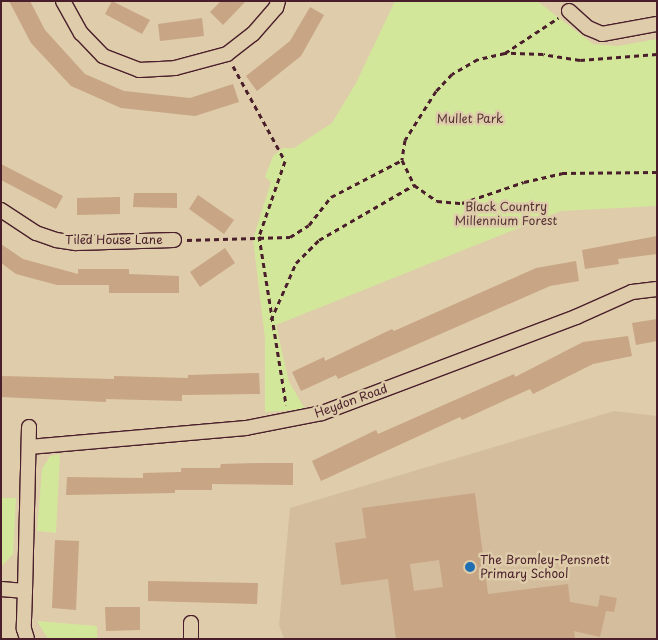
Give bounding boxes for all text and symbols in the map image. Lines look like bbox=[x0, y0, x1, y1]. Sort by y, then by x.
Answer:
park label: Mullet Park bbox=[436, 112, 504, 126]
park label: Black Country Millennium Forest bbox=[455, 200, 557, 228]
street label: Tiled House Lane bbox=[64, 233, 164, 247]
street label: Heydon Road bbox=[313, 381, 389, 421]
place label: The Bromley-Pensnett Primary School bbox=[480, 553, 609, 581]
marker: The Bromley-Pensnett Primary School bbox=[464, 561, 476, 573]

